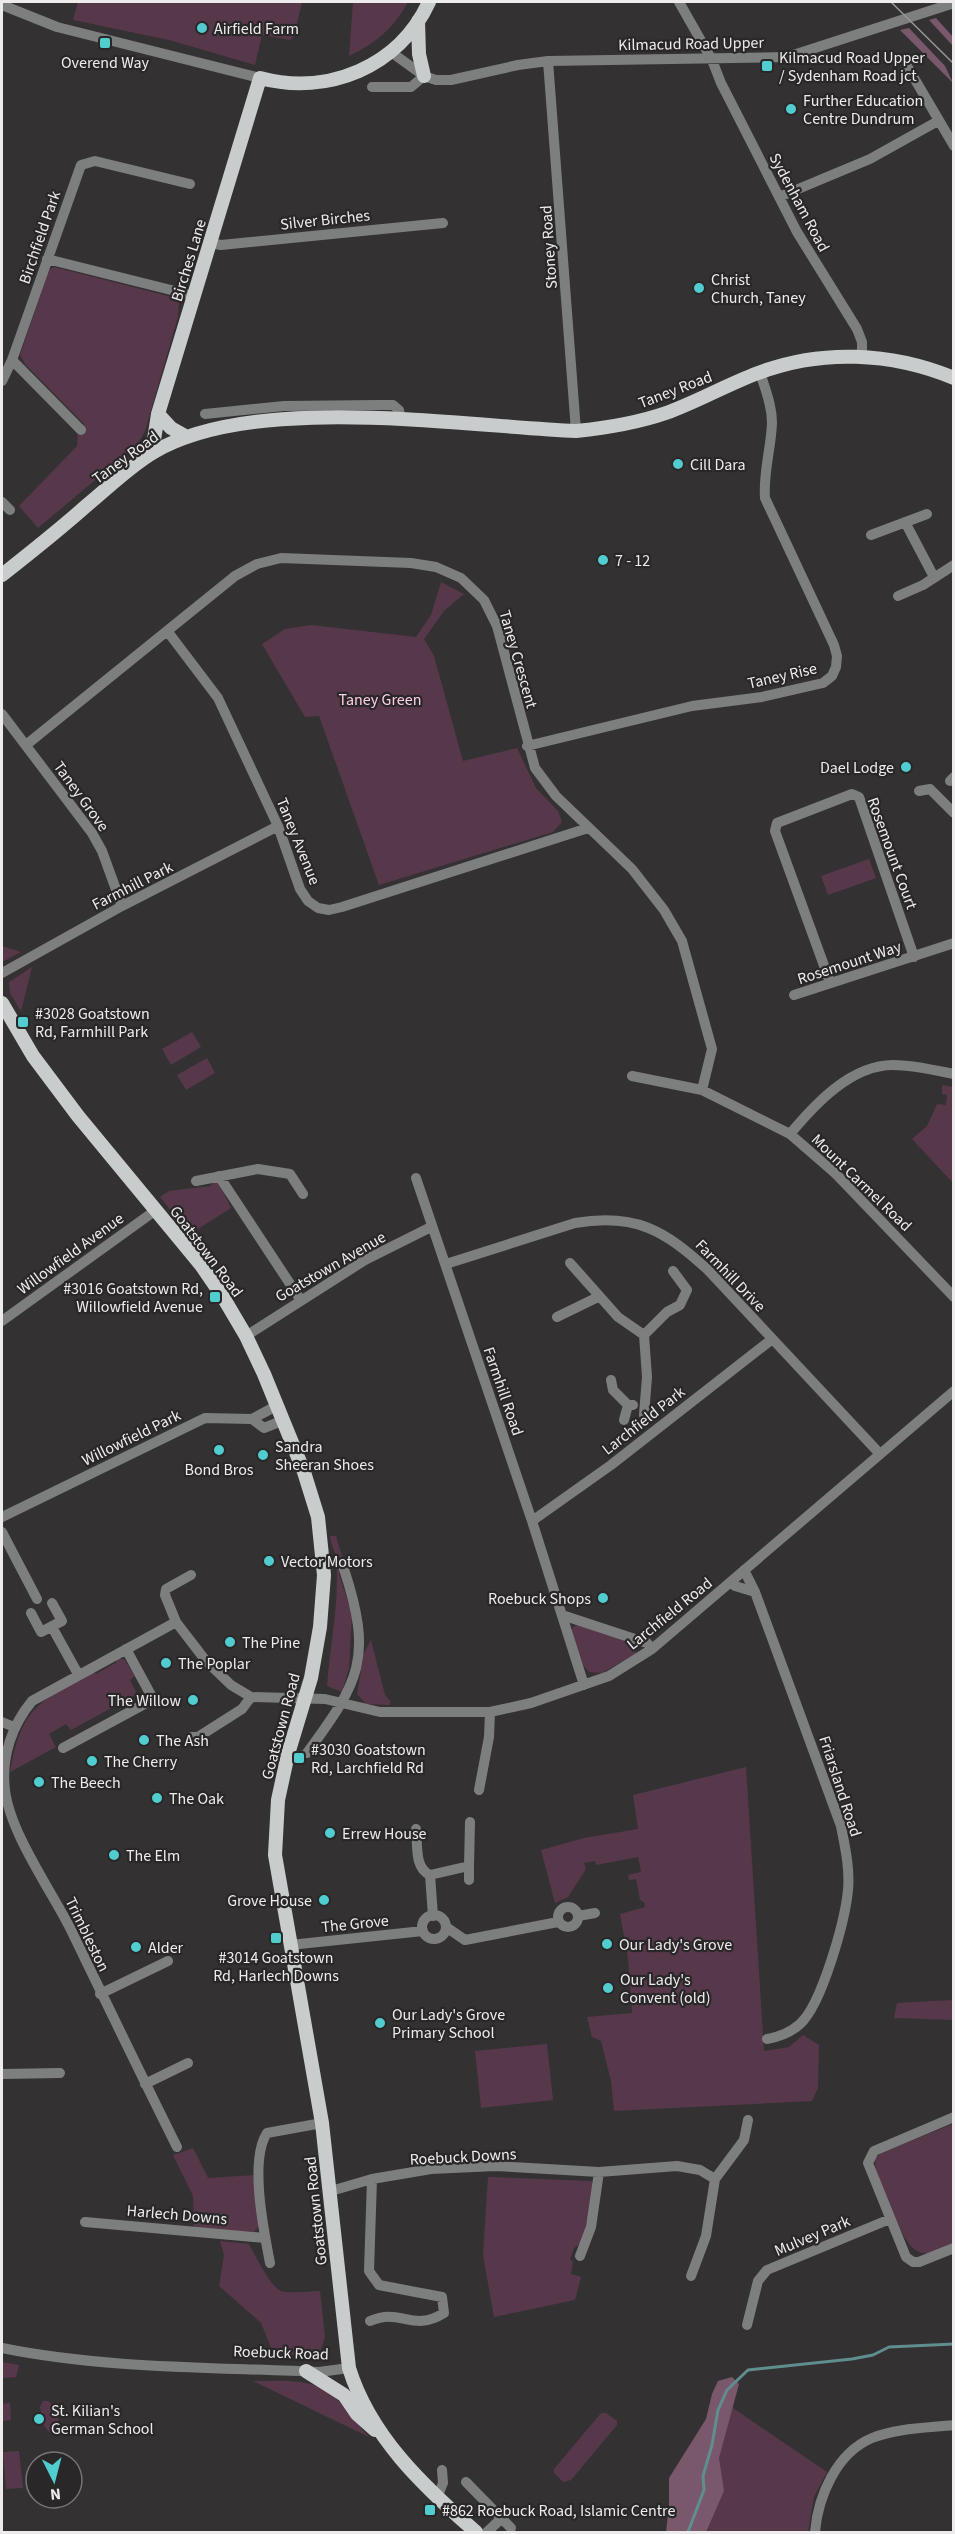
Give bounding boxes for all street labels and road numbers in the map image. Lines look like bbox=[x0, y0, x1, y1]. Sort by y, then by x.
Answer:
street label: Kilmacud Road Upper bbox=[618, 32, 765, 56]
street label: Sydenham Road bbox=[764, 149, 834, 256]
street label: Birchfield Park bbox=[14, 188, 66, 287]
street label: Silver Birches bbox=[279, 204, 371, 236]
street label: Stoney Road bbox=[535, 204, 563, 290]
street label: Birches Lane bbox=[166, 216, 212, 304]
street label: Taney Road bbox=[635, 366, 715, 414]
street label: Taney Road bbox=[88, 426, 163, 489]
street label: Taney Crescent bbox=[494, 608, 543, 711]
street label: Taney Rise bbox=[745, 657, 819, 695]
street label: Taney Grove bbox=[48, 757, 114, 836]
street label: Taney Avenue bbox=[271, 794, 326, 888]
street label: Rosemount Court bbox=[862, 794, 923, 913]
street label: Farmhill Park bbox=[88, 856, 177, 916]
street label: Rosemount Way bbox=[795, 936, 905, 990]
street label: Mount Carmel Road bbox=[806, 1129, 916, 1236]
street label: Goatstown Road bbox=[164, 1201, 248, 1302]
street label: Willowfield Avenue bbox=[13, 1208, 128, 1300]
street label: Goatstown Avenue bbox=[271, 1226, 390, 1307]
street label: Farmhill Drive bbox=[690, 1235, 771, 1317]
street label: Farmhill Road bbox=[478, 1344, 529, 1439]
street label: Larchfield Park bbox=[597, 1381, 690, 1460]
street label: Willowfield Park bbox=[78, 1404, 185, 1471]
street label: Larchfield Road bbox=[622, 1572, 717, 1655]
street label: Goatstown Road bbox=[256, 1671, 306, 1782]
street label: Friarsland Road bbox=[813, 1733, 867, 1839]
street label: Trimbleston bbox=[60, 1893, 115, 1975]
street label: The Grove bbox=[320, 1910, 390, 1938]
street label: Roebuck Downs bbox=[409, 2143, 517, 2171]
street label: Goatstown Road bbox=[299, 2155, 333, 2266]
street label: Harlech Downs bbox=[126, 2200, 228, 2230]
street label: Mulvey Park bbox=[771, 2210, 854, 2262]
street label: Roebuck Road bbox=[233, 2340, 329, 2366]

